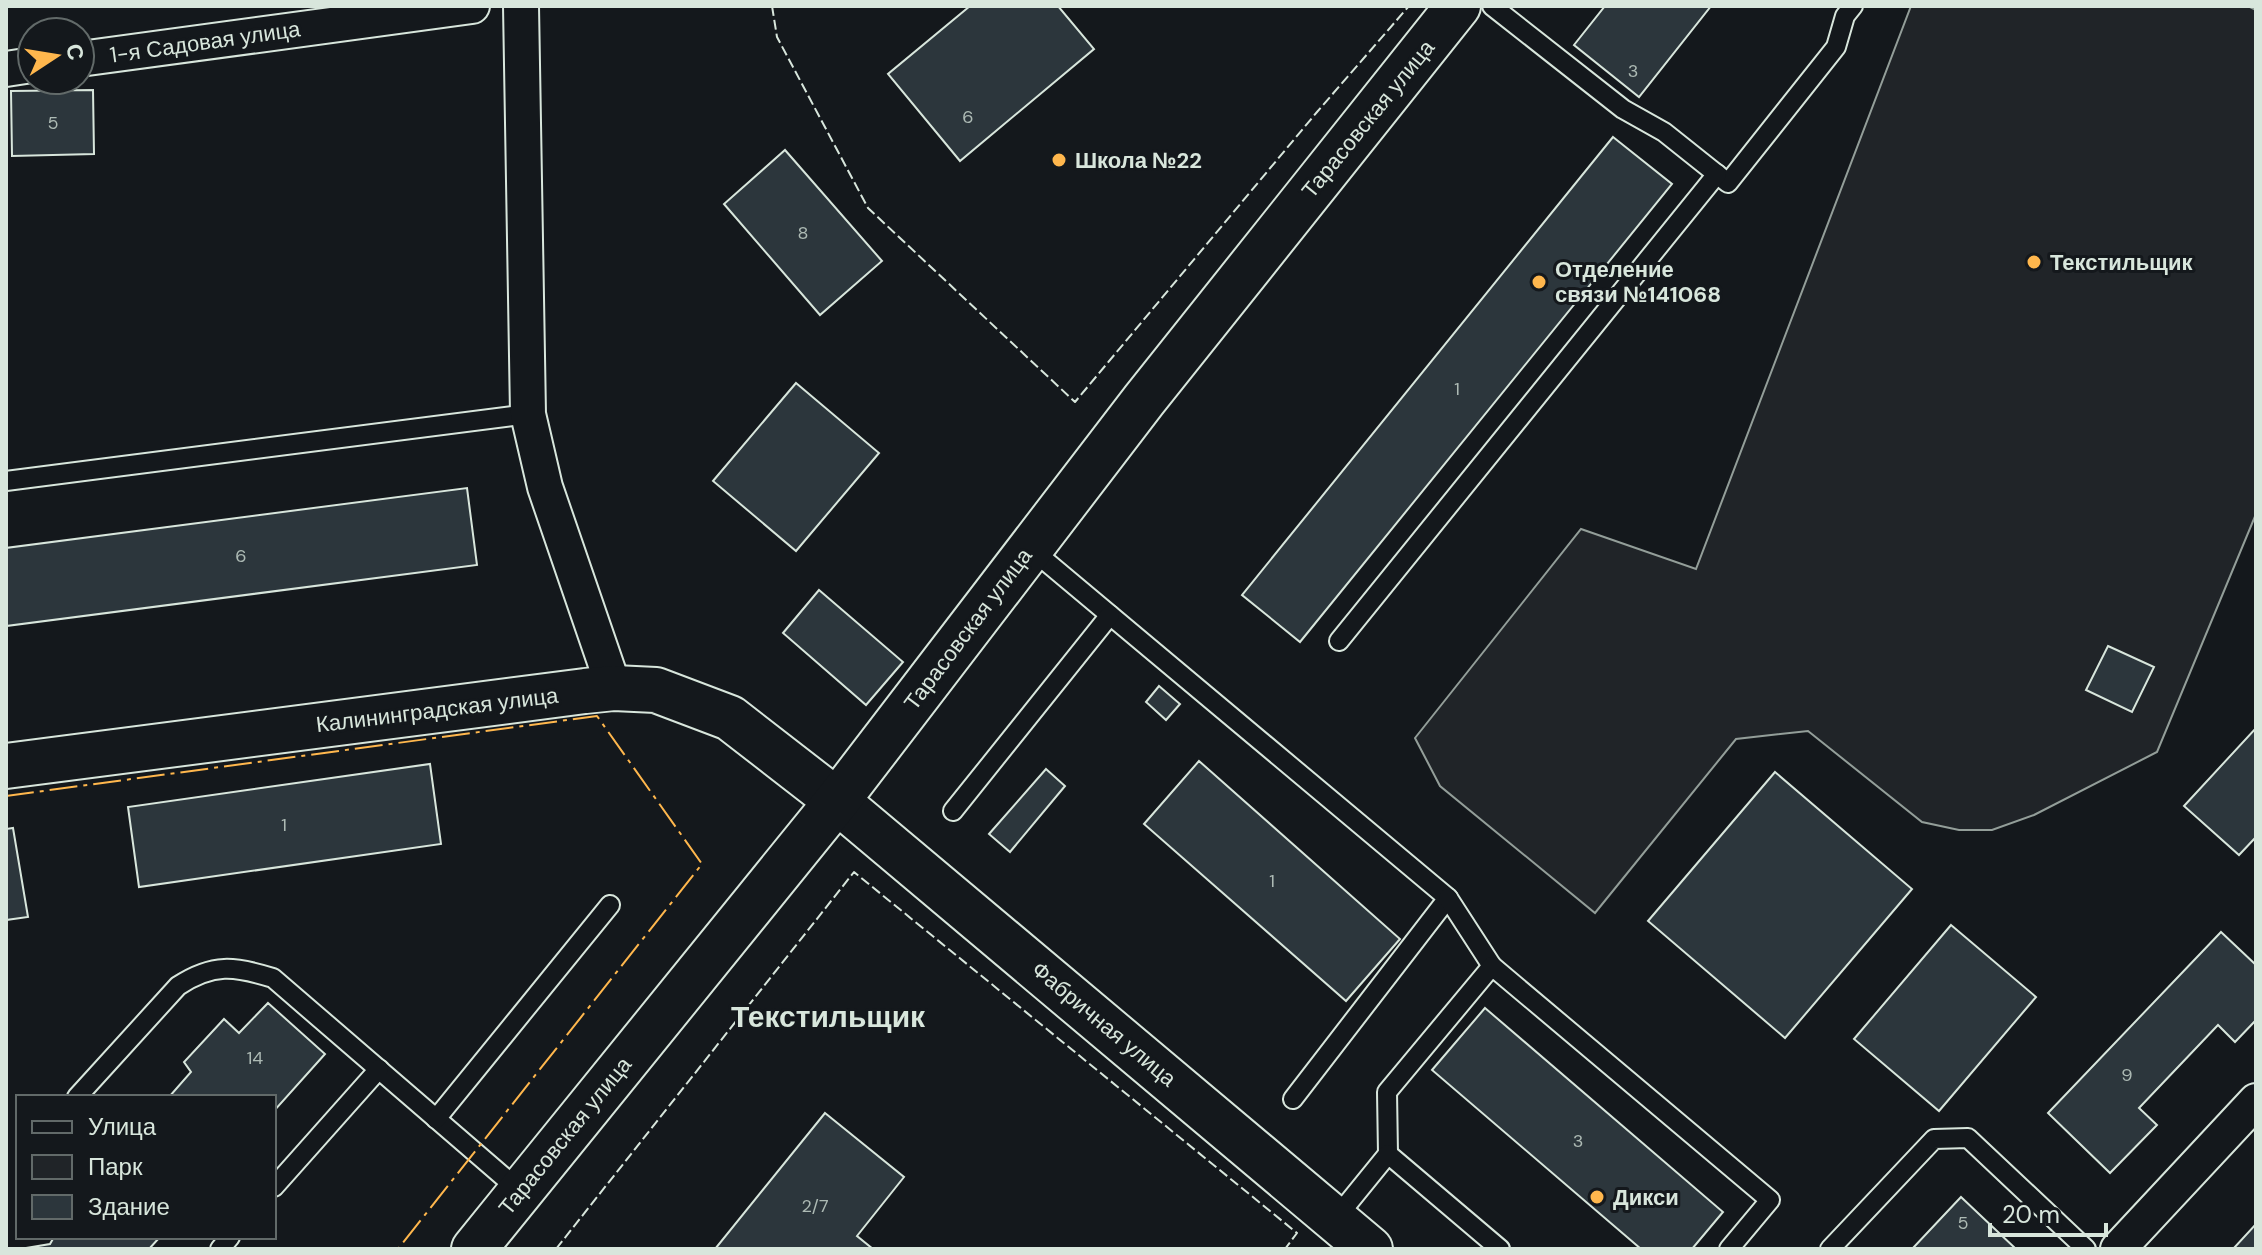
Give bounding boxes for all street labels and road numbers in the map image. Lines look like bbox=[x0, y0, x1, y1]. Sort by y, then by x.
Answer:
street label: 1-я Садовая улица bbox=[108, 14, 303, 70]
street label: Тарасовская улица bbox=[1295, 33, 1441, 204]
street label: Тарасовская улица bbox=[898, 542, 1039, 716]
street label: Калининградская улица bbox=[314, 681, 560, 739]
street label: Фабричная улица bbox=[1026, 955, 1183, 1094]
street label: Тарасовская улица bbox=[492, 1050, 638, 1221]

